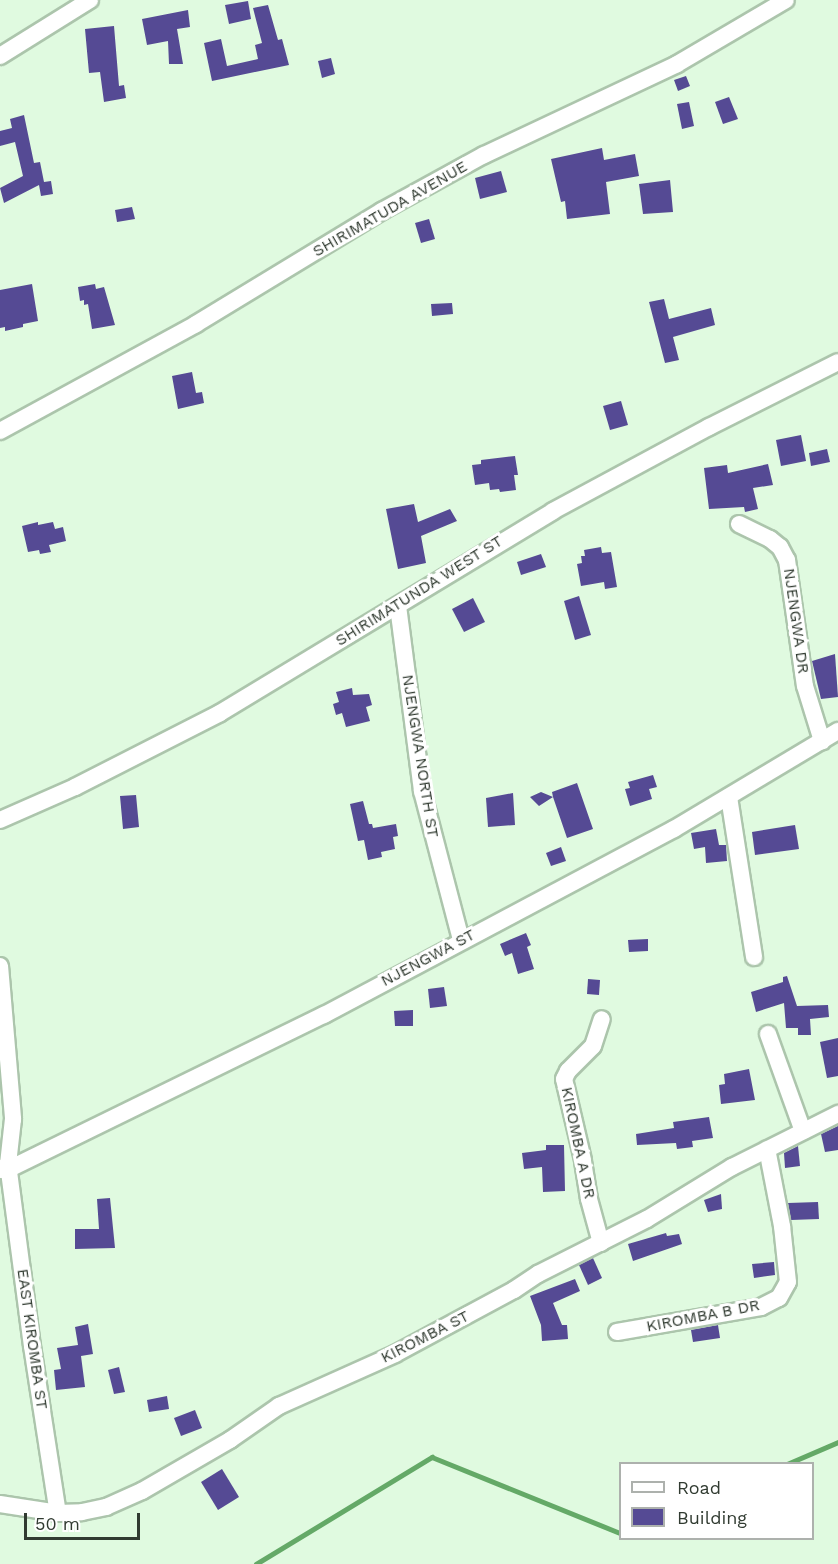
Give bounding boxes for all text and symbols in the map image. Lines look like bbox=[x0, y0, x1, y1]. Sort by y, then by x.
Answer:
street label: SHIRIMATUDA AVENUE bbox=[309, 157, 471, 261]
street label: SHIRIMATUNDA WEST ST bbox=[331, 531, 507, 651]
street label: NJENGWA DR bbox=[779, 567, 813, 675]
street label: NJENGWA NORTH ST bbox=[398, 673, 442, 839]
street label: NJENGWA ST bbox=[377, 925, 479, 991]
street label: KIROMBA A DR bbox=[557, 1084, 599, 1202]
street label: EAST KIROMBA ST bbox=[13, 1267, 51, 1411]
street label: KIROMBA B DR bbox=[644, 1296, 762, 1336]
street label: KIROMBA ST bbox=[377, 1306, 473, 1368]
legend bbox=[619, 1462, 814, 1540]
text: Road bbox=[677, 1477, 721, 1498]
scale bar bbox=[27, 1501, 142, 1539]
text: Building bbox=[677, 1507, 747, 1528]
text: 50 m bbox=[35, 1513, 80, 1534]

